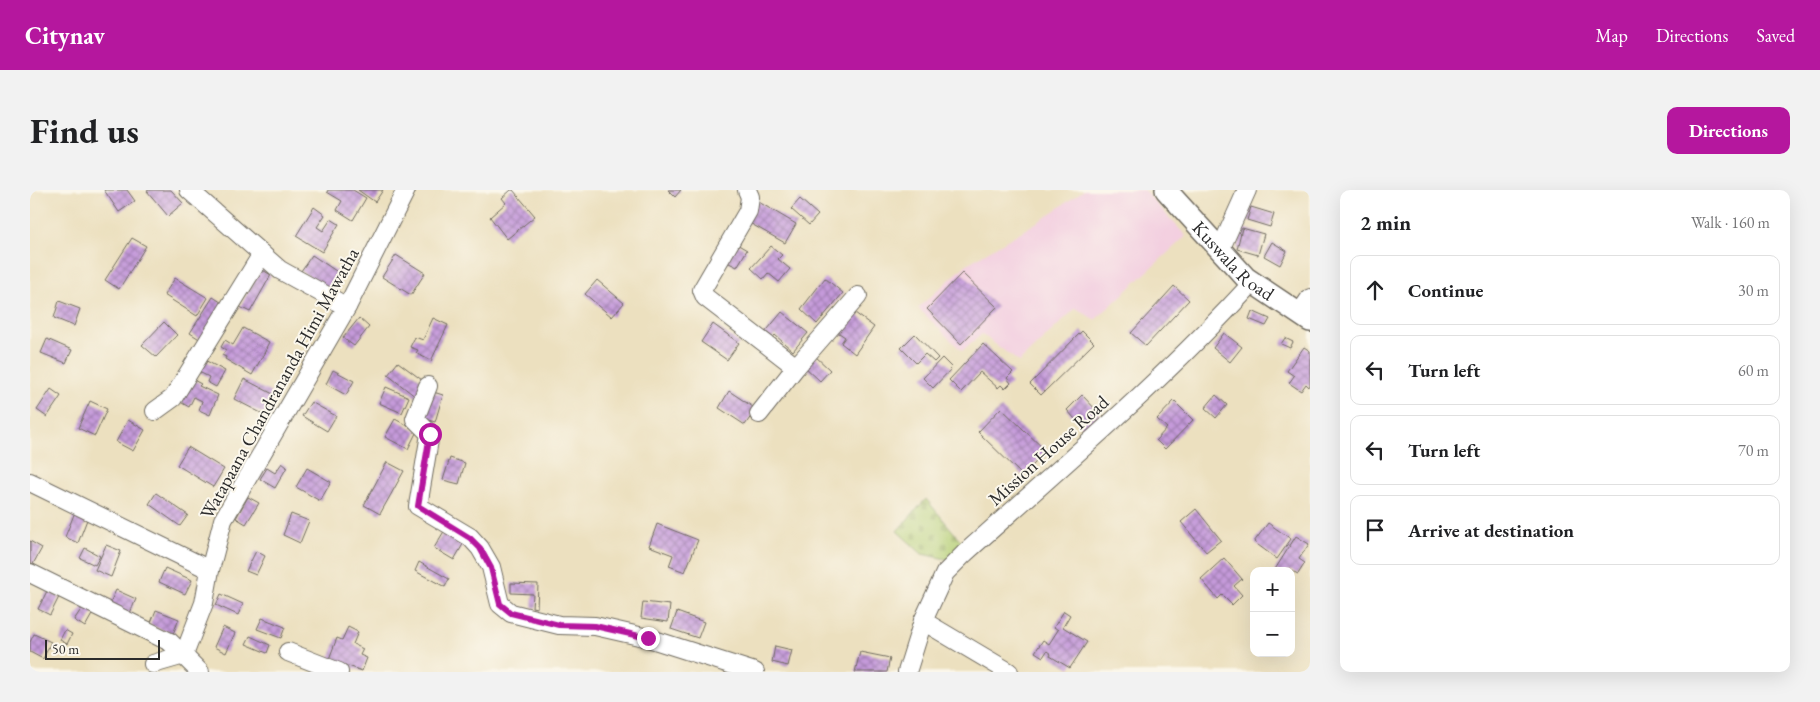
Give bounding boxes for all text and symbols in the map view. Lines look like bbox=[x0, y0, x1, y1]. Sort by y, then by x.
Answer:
text: Citynav bbox=[25, 20, 105, 51]
text: Map bbox=[1596, 24, 1628, 47]
text: Directions bbox=[1656, 24, 1728, 47]
text: Saved bbox=[1756, 24, 1795, 47]
button: Directions bbox=[1667, 107, 1790, 154]
text: Find us bbox=[30, 108, 139, 153]
text: 2 min bbox=[1360, 209, 1411, 236]
text: Walk · 160 m bbox=[1691, 212, 1770, 233]
street label: Kuswala Road bbox=[1187, 216, 1279, 307]
street label: Watapaana Chandrananda Himi Mawatha bbox=[194, 243, 365, 523]
icon: ahead bbox=[1361, 276, 1389, 304]
text: Continue bbox=[1408, 278, 1483, 303]
text: 30 m bbox=[1738, 280, 1769, 301]
icon: left bbox=[1361, 356, 1389, 384]
text: Turn left bbox=[1408, 358, 1480, 383]
text: 60 m bbox=[1738, 360, 1769, 381]
street label: Mission House Road bbox=[983, 389, 1114, 511]
route start bbox=[419, 423, 442, 446]
icon: left bbox=[1361, 436, 1389, 464]
text: Turn left bbox=[1408, 438, 1480, 463]
text: 70 m bbox=[1738, 440, 1769, 461]
icon: arrive bbox=[1361, 516, 1389, 544]
text: Arrive at destination bbox=[1408, 518, 1574, 543]
map controls bbox=[1250, 567, 1295, 657]
button: + bbox=[1250, 567, 1295, 612]
button: − bbox=[1250, 612, 1295, 657]
route end bbox=[637, 627, 660, 650]
scale bar bbox=[45, 637, 160, 660]
text: 50 m bbox=[52, 640, 79, 658]

